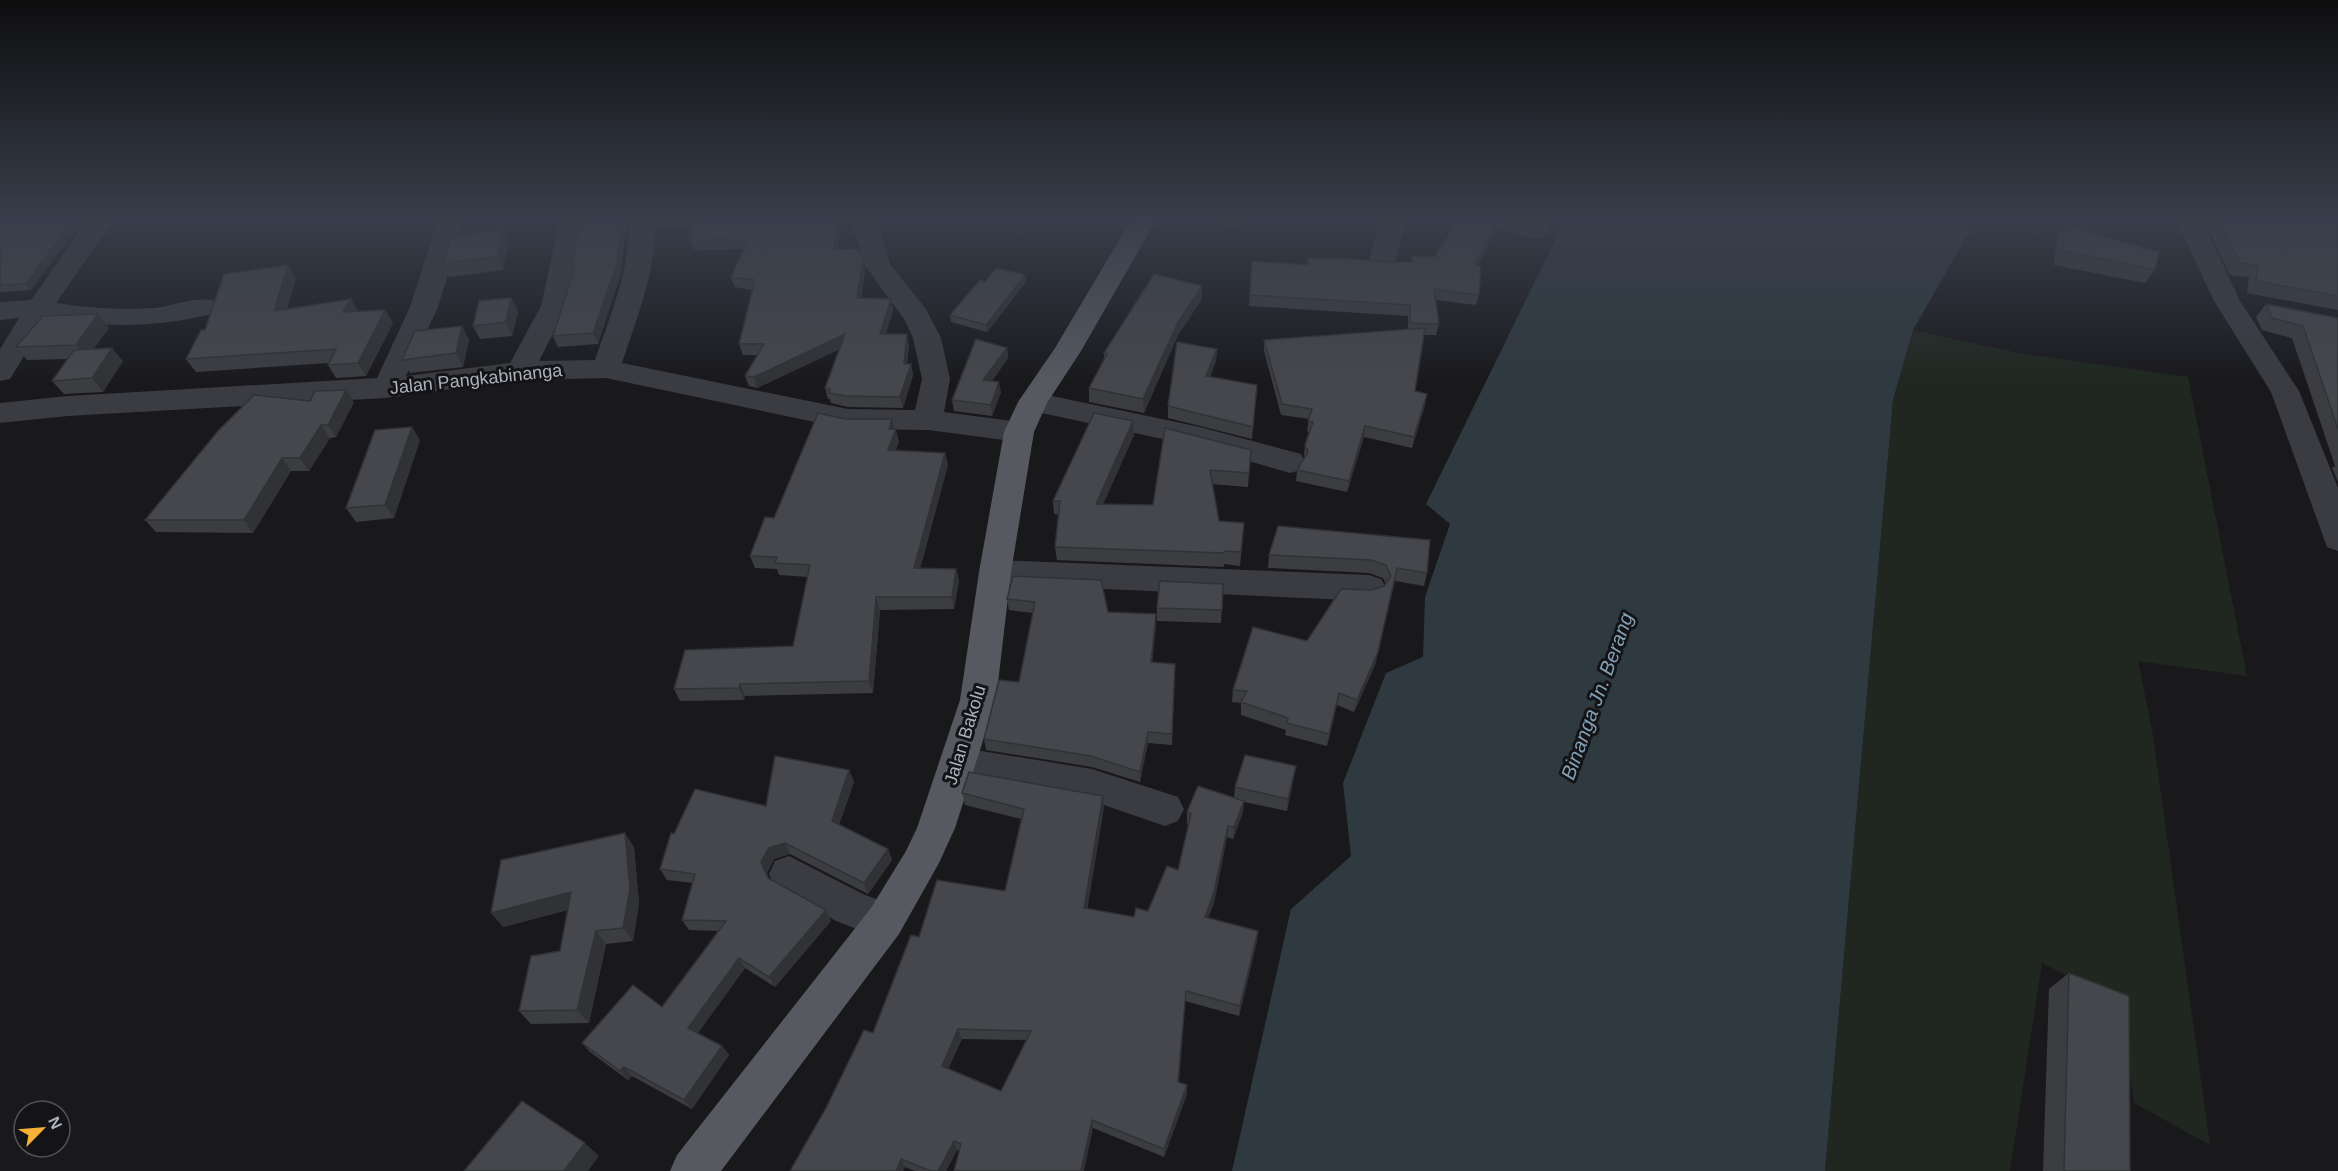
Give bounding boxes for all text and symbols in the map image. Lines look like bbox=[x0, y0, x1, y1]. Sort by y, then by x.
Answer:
street label: Jalan Pangkabinanga bbox=[389, 360, 564, 398]
water label: Binanga Jn. Berang bbox=[1557, 610, 1637, 782]
street label: Jalan Bakolu bbox=[940, 683, 990, 787]
north arrow bbox=[12, 1099, 72, 1159]
text: N bbox=[45, 1114, 65, 1132]

